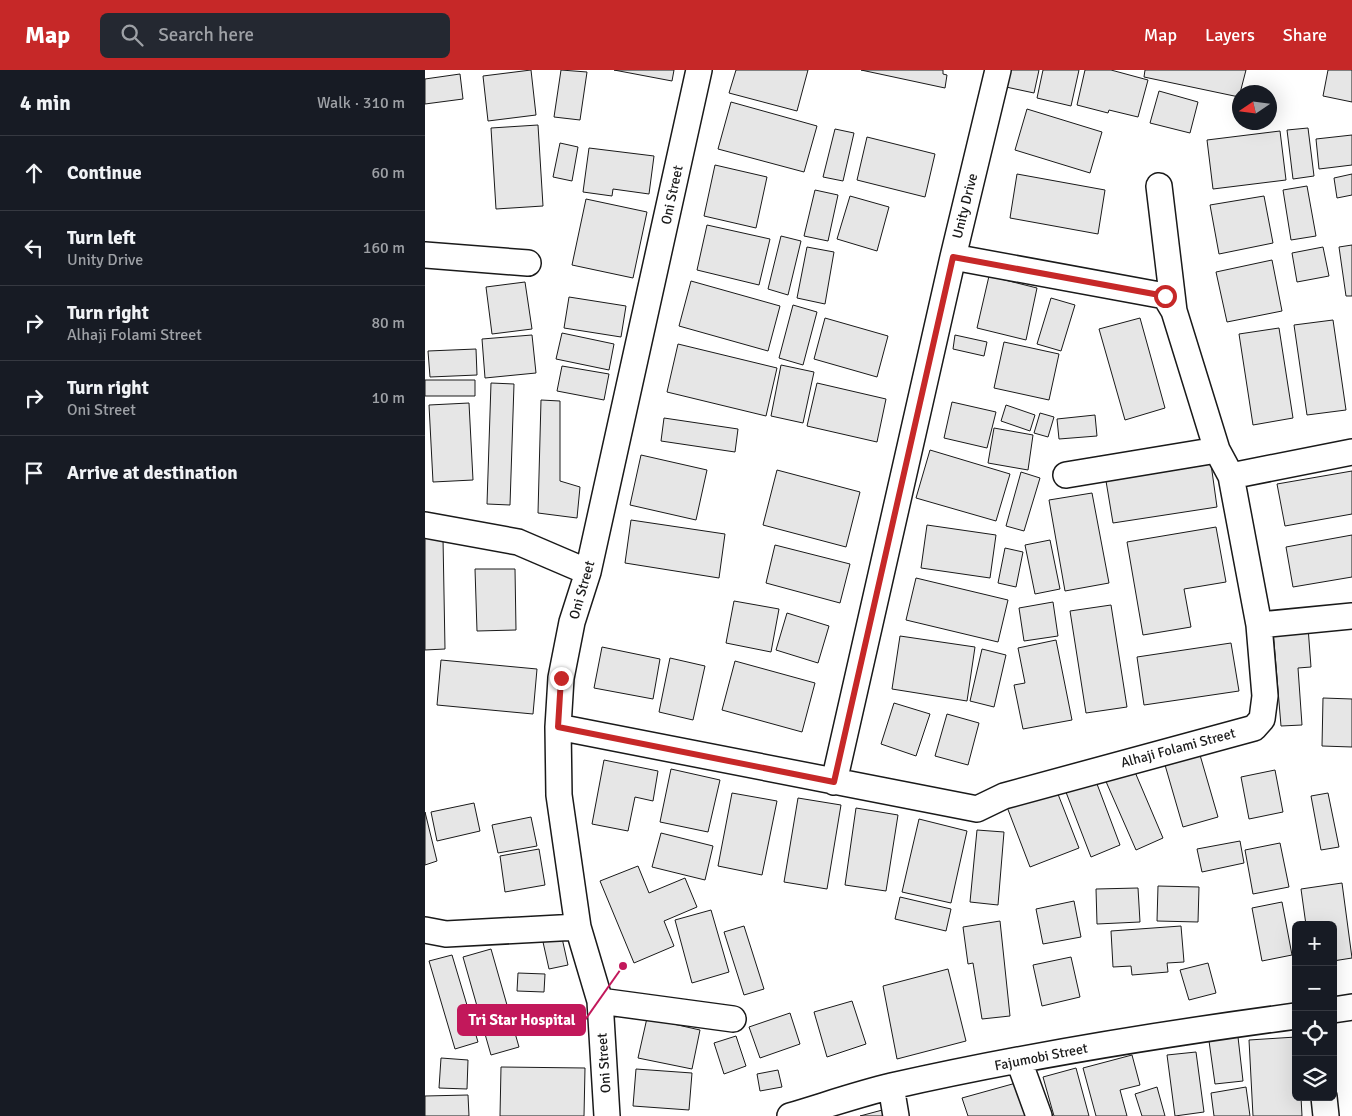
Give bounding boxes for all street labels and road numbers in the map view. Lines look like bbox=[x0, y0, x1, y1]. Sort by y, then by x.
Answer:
street label: Oni Street bbox=[657, 164, 687, 226]
street label: Unity Drive bbox=[949, 172, 981, 240]
street label: Oni Street bbox=[566, 559, 598, 621]
street label: Alhaji Folami Street bbox=[1119, 724, 1237, 771]
street label: Oni Street bbox=[593, 1032, 615, 1094]
street label: Fajumobi Street bbox=[993, 1040, 1089, 1074]

